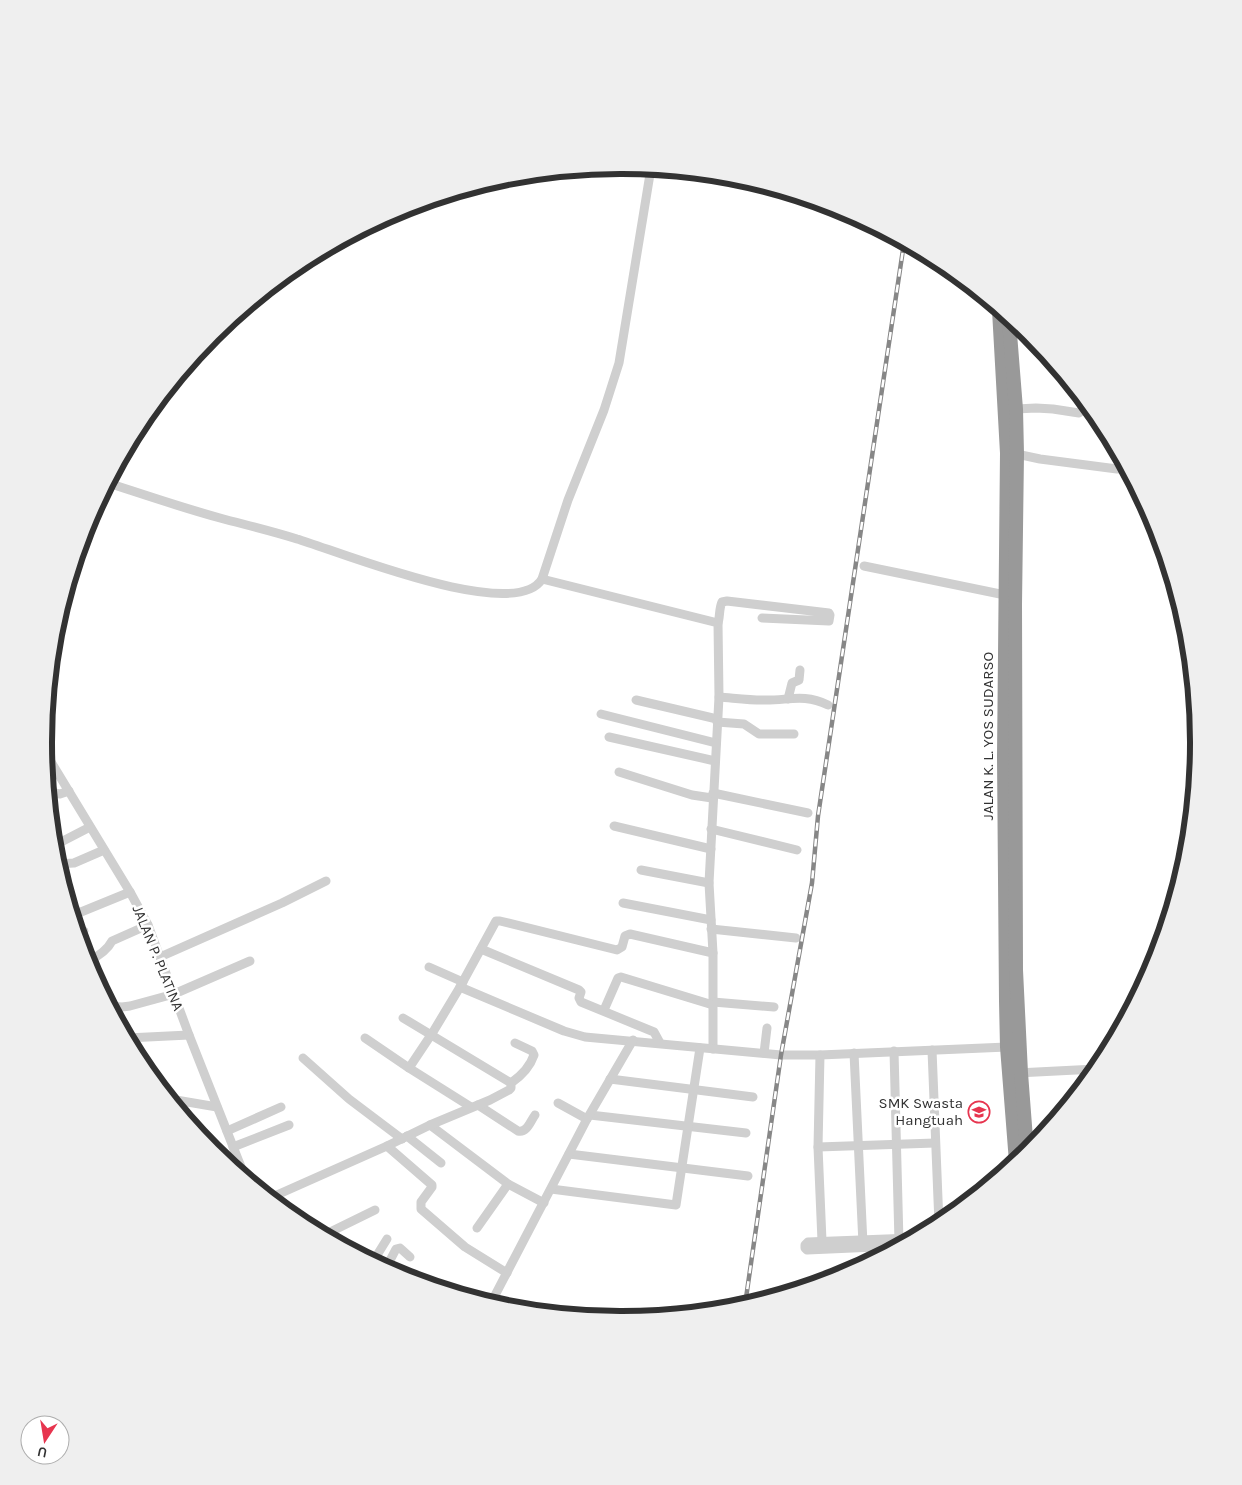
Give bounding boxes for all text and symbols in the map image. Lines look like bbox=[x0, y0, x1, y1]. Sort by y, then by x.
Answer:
street label: JALAN K. L. YOS SUDARSO bbox=[979, 652, 997, 820]
street label: JALAN P. PLATINA bbox=[129, 902, 188, 1014]
place label: SMK Swasta Hangtuah bbox=[879, 1094, 963, 1129]
school or university icon: SMK Swasta Hangtuah bbox=[967, 1100, 991, 1124]
north arrow bbox=[20, 1415, 70, 1465]
text: U bbox=[36, 1443, 49, 1462]

